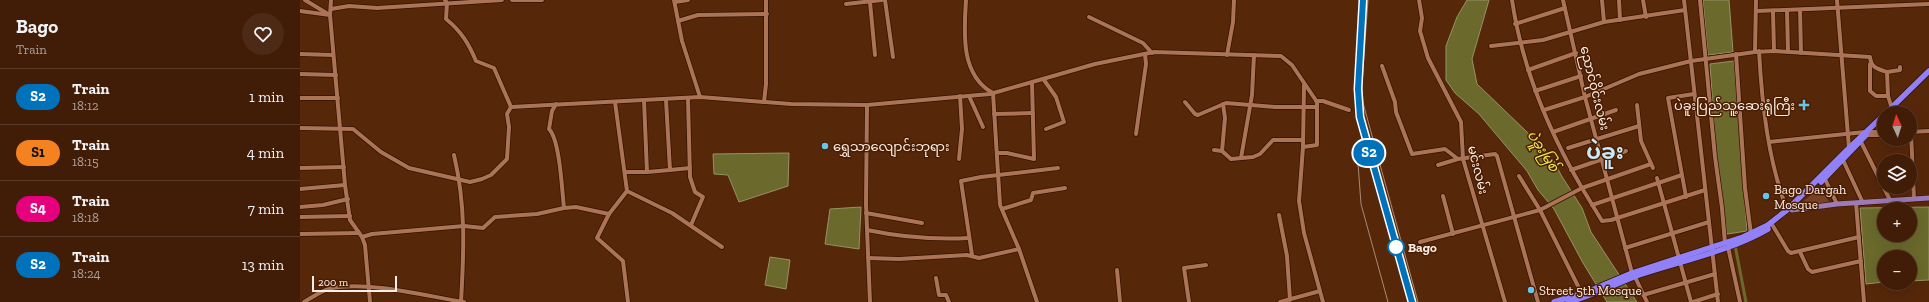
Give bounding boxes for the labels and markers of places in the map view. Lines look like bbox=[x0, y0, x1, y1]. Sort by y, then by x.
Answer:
place label: ပဲခူးပြည်သူ့ဆေးရုံကြီး bbox=[1674, 97, 1795, 116]
marker: ပဲခူးပြည်သူ့ဆေးရုံကြီး bbox=[1798, 99, 1810, 111]
place label: ရွှေသာလျောင်းဘုရား bbox=[833, 138, 949, 157]
marker: ရွှေသာလျောင်းဘုရား bbox=[820, 141, 830, 151]
place label: Bago Dargah Mosque bbox=[1774, 182, 1847, 212]
marker: Bago Dargah Mosque bbox=[1761, 191, 1771, 201]
marker: Bago bbox=[1387, 238, 1405, 256]
place label: Bago bbox=[1408, 240, 1437, 255]
place label: Street 5th Mosque bbox=[1539, 283, 1642, 298]
marker: Street 5th Mosque bbox=[1526, 285, 1536, 295]

